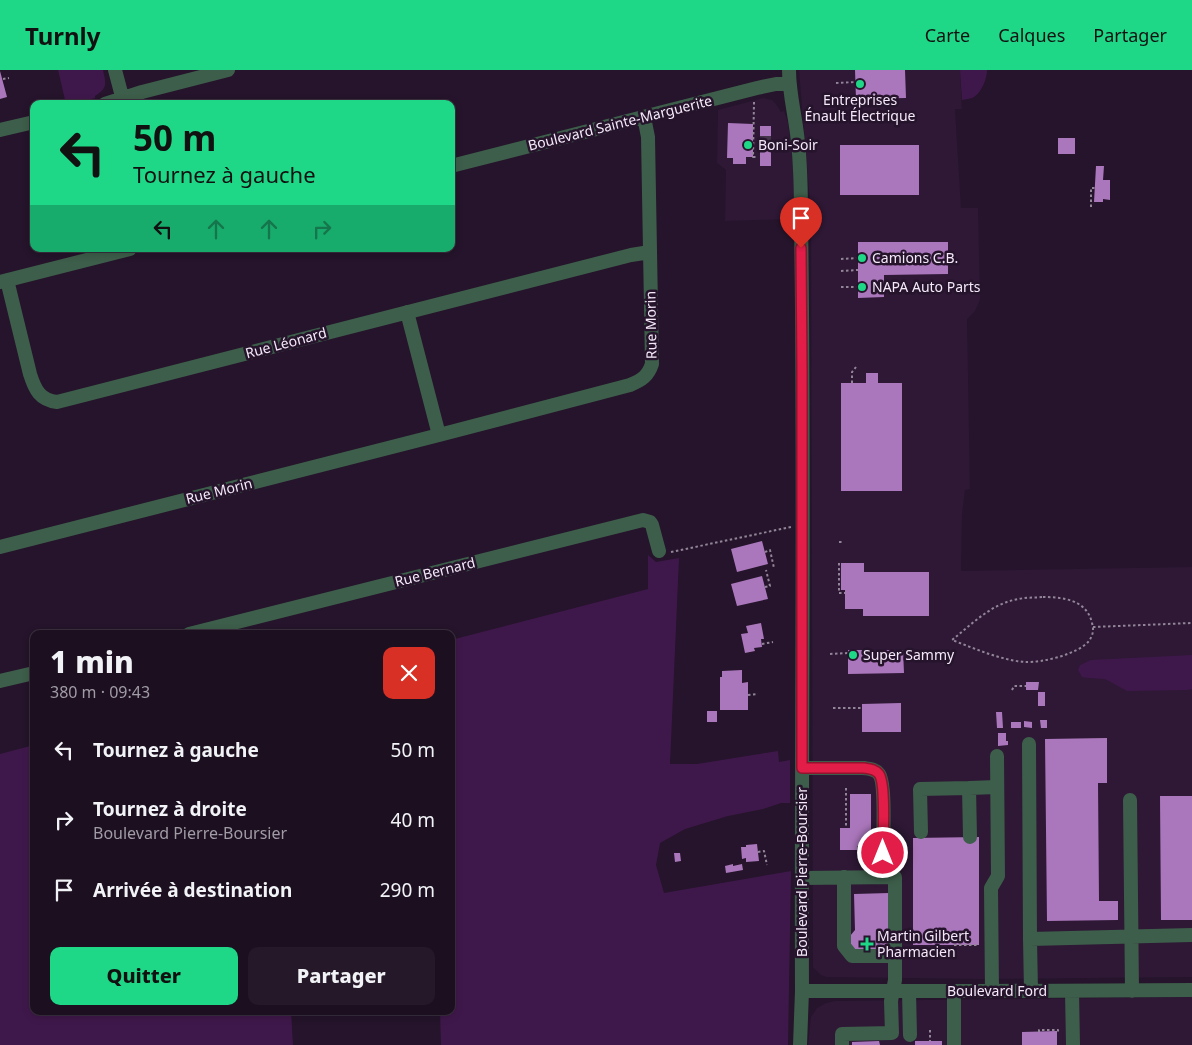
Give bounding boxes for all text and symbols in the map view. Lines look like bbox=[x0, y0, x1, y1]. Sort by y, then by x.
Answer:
text: Turnly bbox=[25, 19, 100, 52]
text: Carte bbox=[925, 23, 970, 47]
text: Calques bbox=[998, 23, 1065, 47]
text: Partager bbox=[1093, 23, 1167, 47]
marker: Entreprises Énault Électrique bbox=[854, 78, 866, 90]
street label: Boulevard Sainte-Marguerite bbox=[526, 90, 714, 155]
place label: Entreprises Énault Électrique bbox=[805, 90, 916, 125]
text: 50 m bbox=[133, 114, 216, 161]
icon: left bbox=[50, 120, 115, 185]
place label: Boni-Soir bbox=[758, 135, 818, 154]
marker: Boni-Soir bbox=[742, 139, 754, 151]
text: Tournez à gauche bbox=[133, 159, 316, 189]
pin bbox=[780, 197, 822, 248]
icon: arrive bbox=[787, 204, 815, 232]
icon: left bbox=[149, 215, 177, 243]
icon: ahead bbox=[202, 215, 230, 243]
icon: ahead bbox=[255, 215, 283, 243]
icon: right bbox=[308, 215, 336, 243]
place label: Camions C.B. bbox=[872, 248, 958, 267]
marker: Camions C.B. bbox=[856, 252, 868, 264]
place label: NAPA Auto Parts bbox=[872, 277, 981, 296]
marker: NAPA Auto Parts bbox=[856, 281, 868, 293]
street label: Rue Morin bbox=[640, 291, 661, 359]
street label: Rue Léonard bbox=[243, 323, 329, 362]
street label: Rue Morin bbox=[184, 473, 254, 508]
street label: Rue Bernard bbox=[393, 552, 477, 591]
text: 1 min bbox=[50, 641, 134, 682]
place label: Super Sammy bbox=[863, 645, 955, 664]
button: close bbox=[383, 647, 435, 699]
marker: Super Sammy bbox=[847, 649, 859, 661]
text: 380 m · 09:43 bbox=[50, 681, 150, 703]
icon: left bbox=[50, 736, 78, 764]
text: Tournez à gauche bbox=[93, 737, 259, 763]
text: 50 m bbox=[391, 737, 435, 763]
street label: Boulevard Pierre-Boursier bbox=[792, 787, 811, 957]
text: Tournez à droite bbox=[93, 796, 247, 822]
icon: right bbox=[50, 806, 78, 834]
text: 40 m bbox=[391, 807, 435, 833]
text: Boulevard Pierre-Boursier bbox=[93, 822, 287, 844]
position arrow bbox=[856, 826, 908, 878]
icon: arrive bbox=[50, 876, 78, 904]
text: Arrivée à destination bbox=[93, 877, 292, 903]
text: 290 m bbox=[380, 877, 435, 903]
place label: Martin Gilbert Pharmacien bbox=[877, 926, 969, 961]
marker: Martin Gilbert Pharmacien bbox=[861, 938, 873, 950]
button: Quitter bbox=[50, 947, 238, 1005]
button: Partager bbox=[248, 947, 435, 1005]
street label: Boulevard Ford bbox=[947, 981, 1047, 1000]

